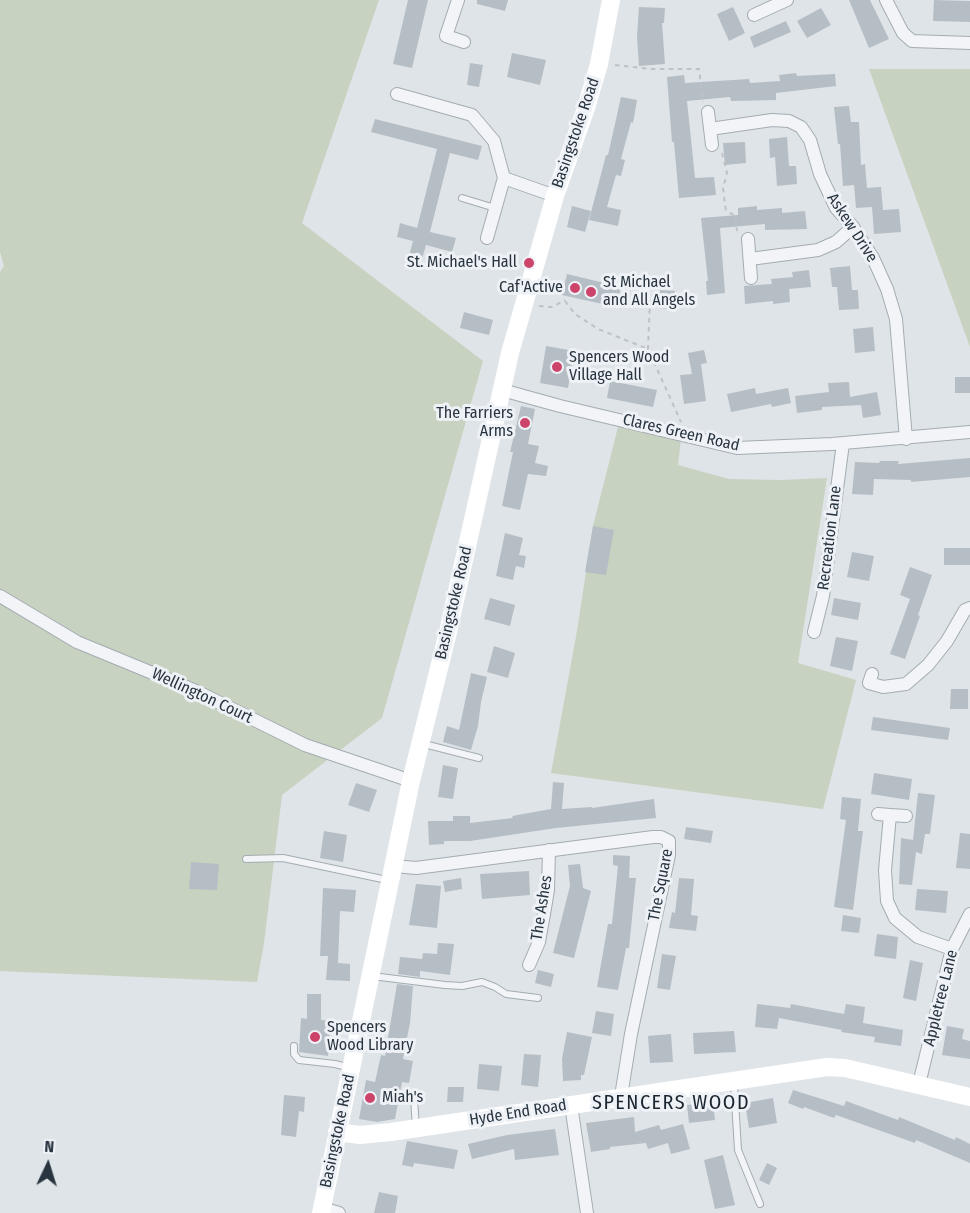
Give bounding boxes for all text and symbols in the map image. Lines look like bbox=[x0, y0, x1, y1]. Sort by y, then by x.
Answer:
street label: Basingstoke Road bbox=[548, 75, 604, 191]
street label: Askew Drive bbox=[823, 190, 881, 266]
place label: St. Michael's Hall bbox=[407, 253, 517, 273]
marker: St. Michael's Hall bbox=[522, 256, 536, 270]
place label: St Michael and All Angels bbox=[603, 273, 695, 311]
place label: Caf'Active bbox=[499, 278, 563, 298]
marker: Caf'Active bbox=[568, 281, 582, 295]
marker: St Michael and All Angels bbox=[584, 285, 598, 299]
place label: Spencers Wood Village Hall bbox=[569, 348, 669, 386]
marker: Spencers Wood Village Hall bbox=[550, 360, 564, 374]
place label: The Farriers Arms bbox=[436, 404, 513, 442]
street label: Clares Green Road bbox=[621, 410, 741, 456]
marker: The Farriers Arms bbox=[518, 416, 532, 430]
street label: Recreation Lane bbox=[814, 485, 846, 591]
street label: Basingstoke Road bbox=[432, 545, 476, 661]
street label: Wellington Court bbox=[148, 664, 256, 728]
street label: The Square bbox=[645, 847, 677, 923]
street label: The Ashes bbox=[527, 874, 557, 942]
street label: Appletree Lane bbox=[920, 948, 962, 1048]
place label: Spencers Wood Library bbox=[327, 1018, 413, 1056]
marker: Spencers Wood Library bbox=[308, 1030, 322, 1044]
street label: Basingstoke Road bbox=[317, 1072, 359, 1190]
place label: Miah's bbox=[382, 1088, 423, 1108]
marker: Miah's bbox=[363, 1091, 377, 1105]
district label: SPENCERS WOOD bbox=[592, 1091, 750, 1115]
street label: Hyde End Road bbox=[468, 1096, 568, 1130]
north arrow bbox=[18, 1135, 78, 1195]
text: N bbox=[44, 1137, 55, 1156]

